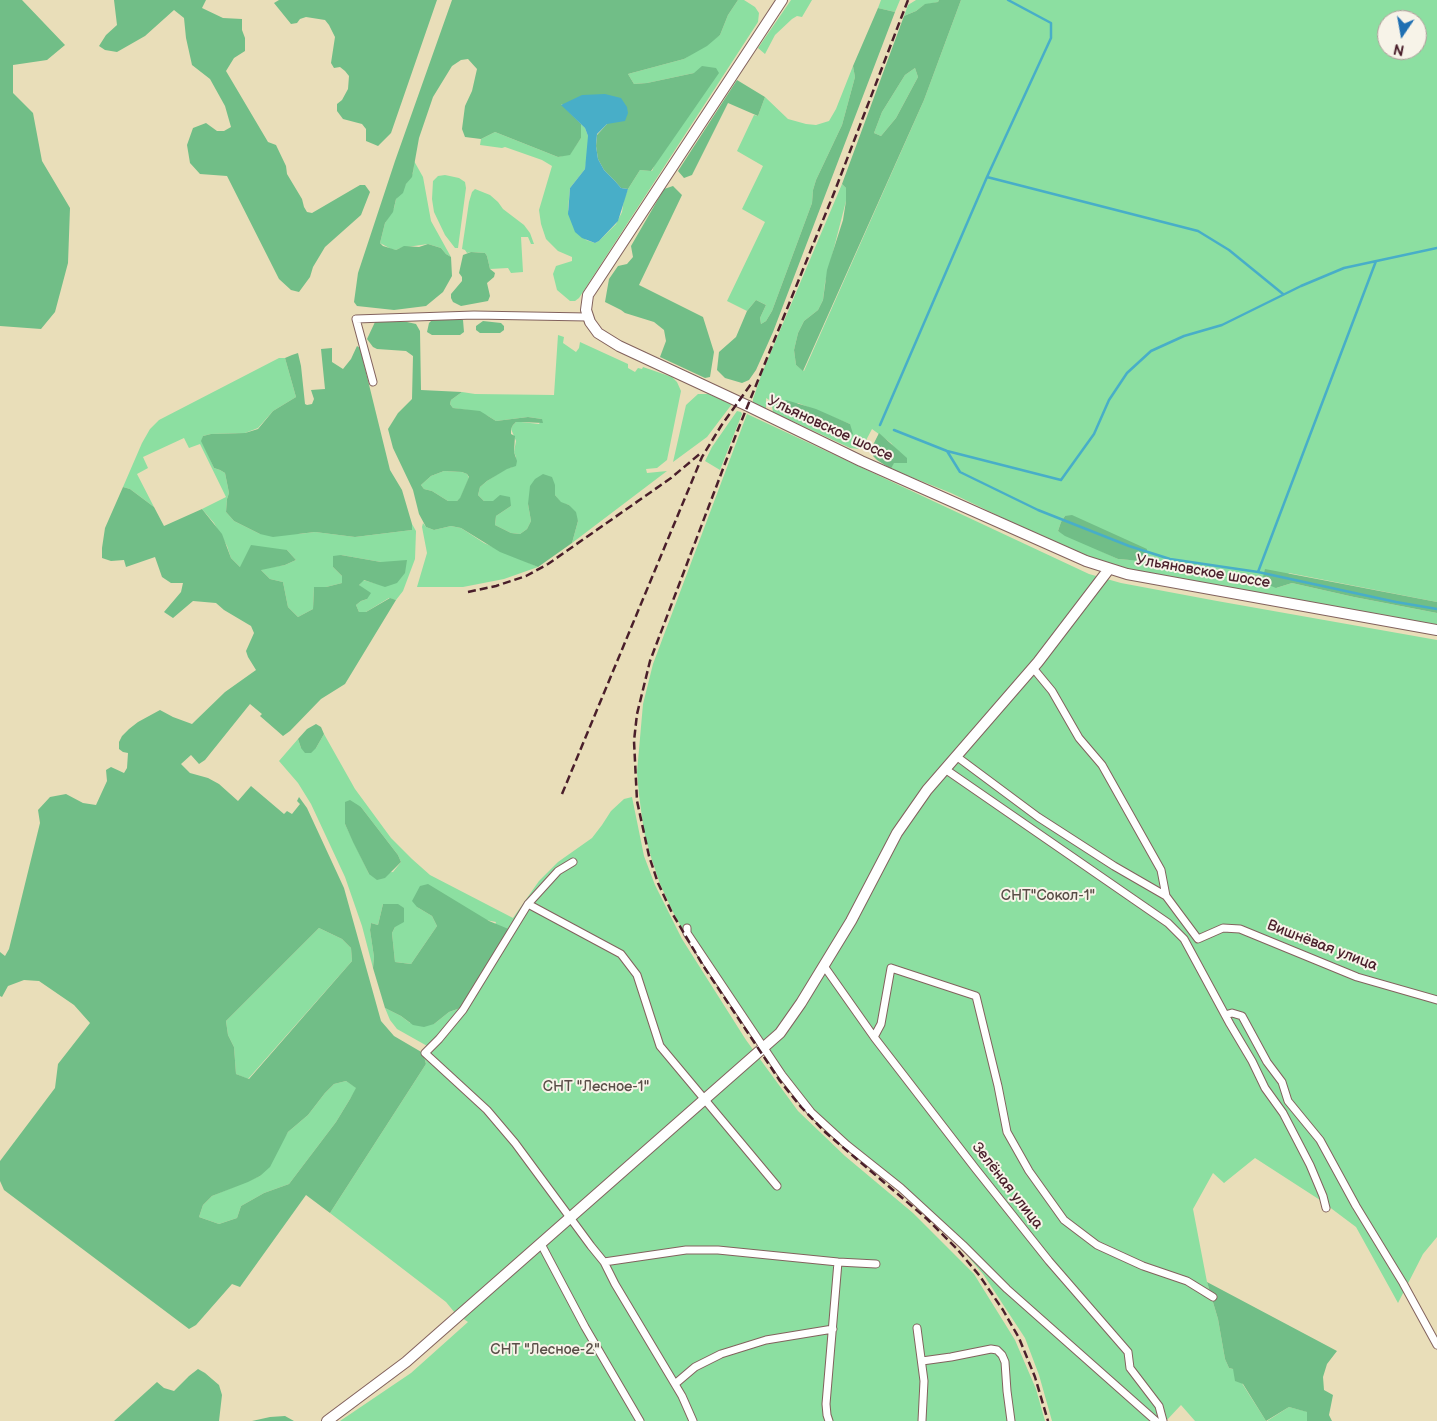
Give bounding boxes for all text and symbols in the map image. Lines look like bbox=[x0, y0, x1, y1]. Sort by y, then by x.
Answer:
north arrow bbox=[1377, 10, 1427, 60]
text: N bbox=[1392, 40, 1406, 59]
street label: Ульяновское шоссе bbox=[765, 392, 895, 466]
street label: Ульяновское шоссе bbox=[1134, 551, 1272, 593]
park label: СНТ"Сокол-1" bbox=[1001, 887, 1095, 905]
street label: Вишнёвая улица bbox=[1264, 917, 1380, 975]
park label: СНТ "Лесное-1" bbox=[543, 1078, 649, 1096]
street label: Зелёная улица bbox=[968, 1139, 1046, 1233]
park label: СНТ "Лесное-2" bbox=[490, 1341, 600, 1359]

